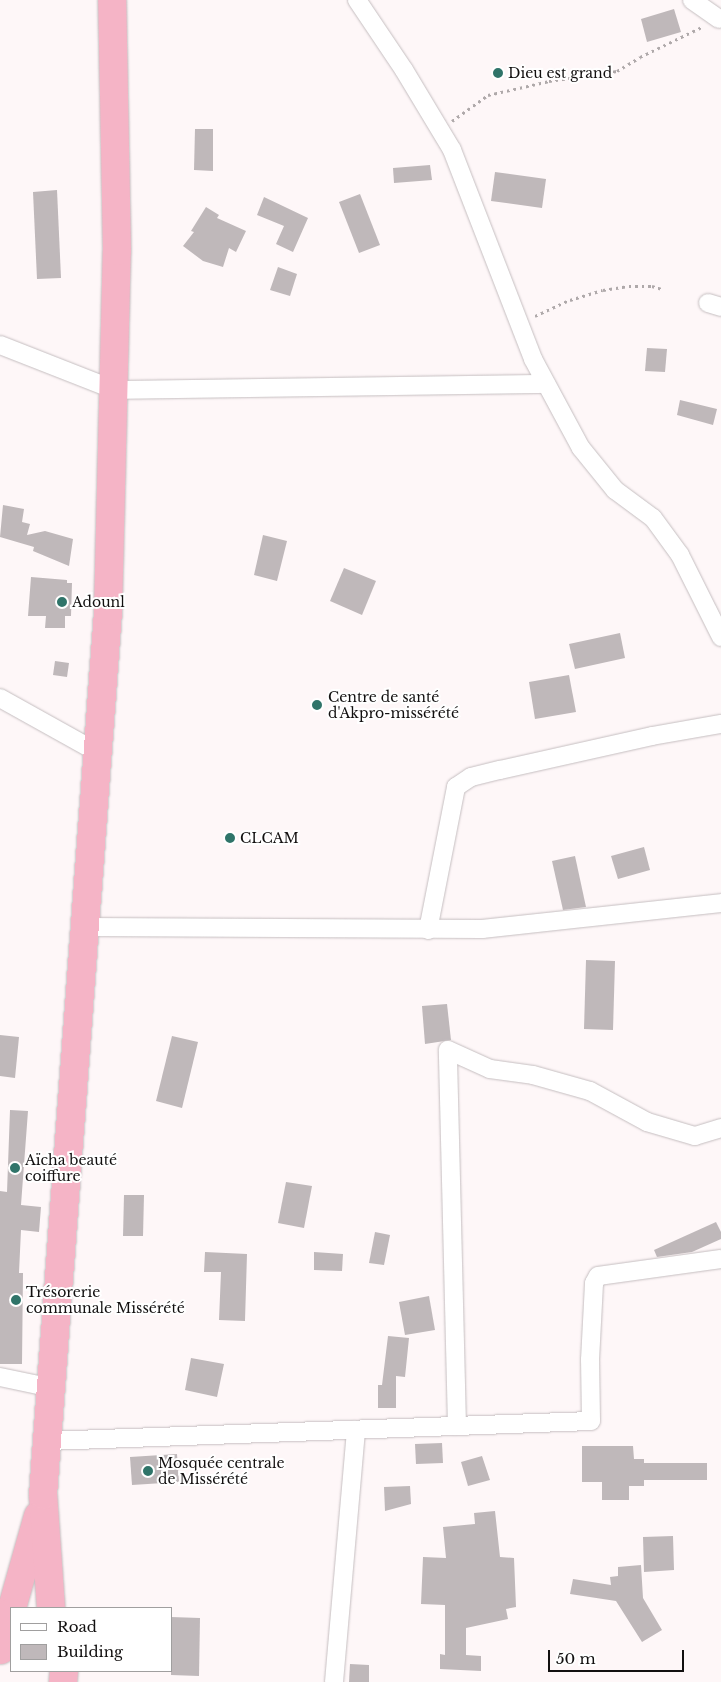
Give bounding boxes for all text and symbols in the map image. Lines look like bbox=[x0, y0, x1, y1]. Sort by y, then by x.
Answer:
place label: Dieu est grand bbox=[508, 65, 612, 81]
marker: Dieu est grand bbox=[492, 67, 504, 79]
place label: Adounl bbox=[72, 594, 125, 610]
marker: Adounl bbox=[56, 596, 68, 608]
place label: Centre de santé d'Akpro-missérété bbox=[328, 689, 459, 722]
marker: Centre de santé d'Akpro-missérété bbox=[310, 698, 324, 712]
place label: CLCAM bbox=[240, 830, 299, 846]
marker: CLCAM bbox=[224, 832, 236, 844]
place label: Aïcha beauté coiffure bbox=[25, 1152, 117, 1184]
marker: Aïcha beauté coiffure bbox=[9, 1162, 21, 1174]
place label: Trésorerie communale Missérété bbox=[26, 1284, 185, 1316]
marker: Trésorerie communale Missérété bbox=[10, 1294, 22, 1306]
place label: Mosquée centrale de Missérété bbox=[158, 1455, 284, 1488]
marker: Mosquée centrale de Missérété bbox=[142, 1465, 154, 1477]
legend bbox=[10, 1607, 172, 1672]
text: Road bbox=[57, 1617, 97, 1636]
scale bar bbox=[551, 1640, 687, 1672]
text: Building bbox=[57, 1642, 123, 1661]
text: 50 m bbox=[556, 1649, 596, 1668]

